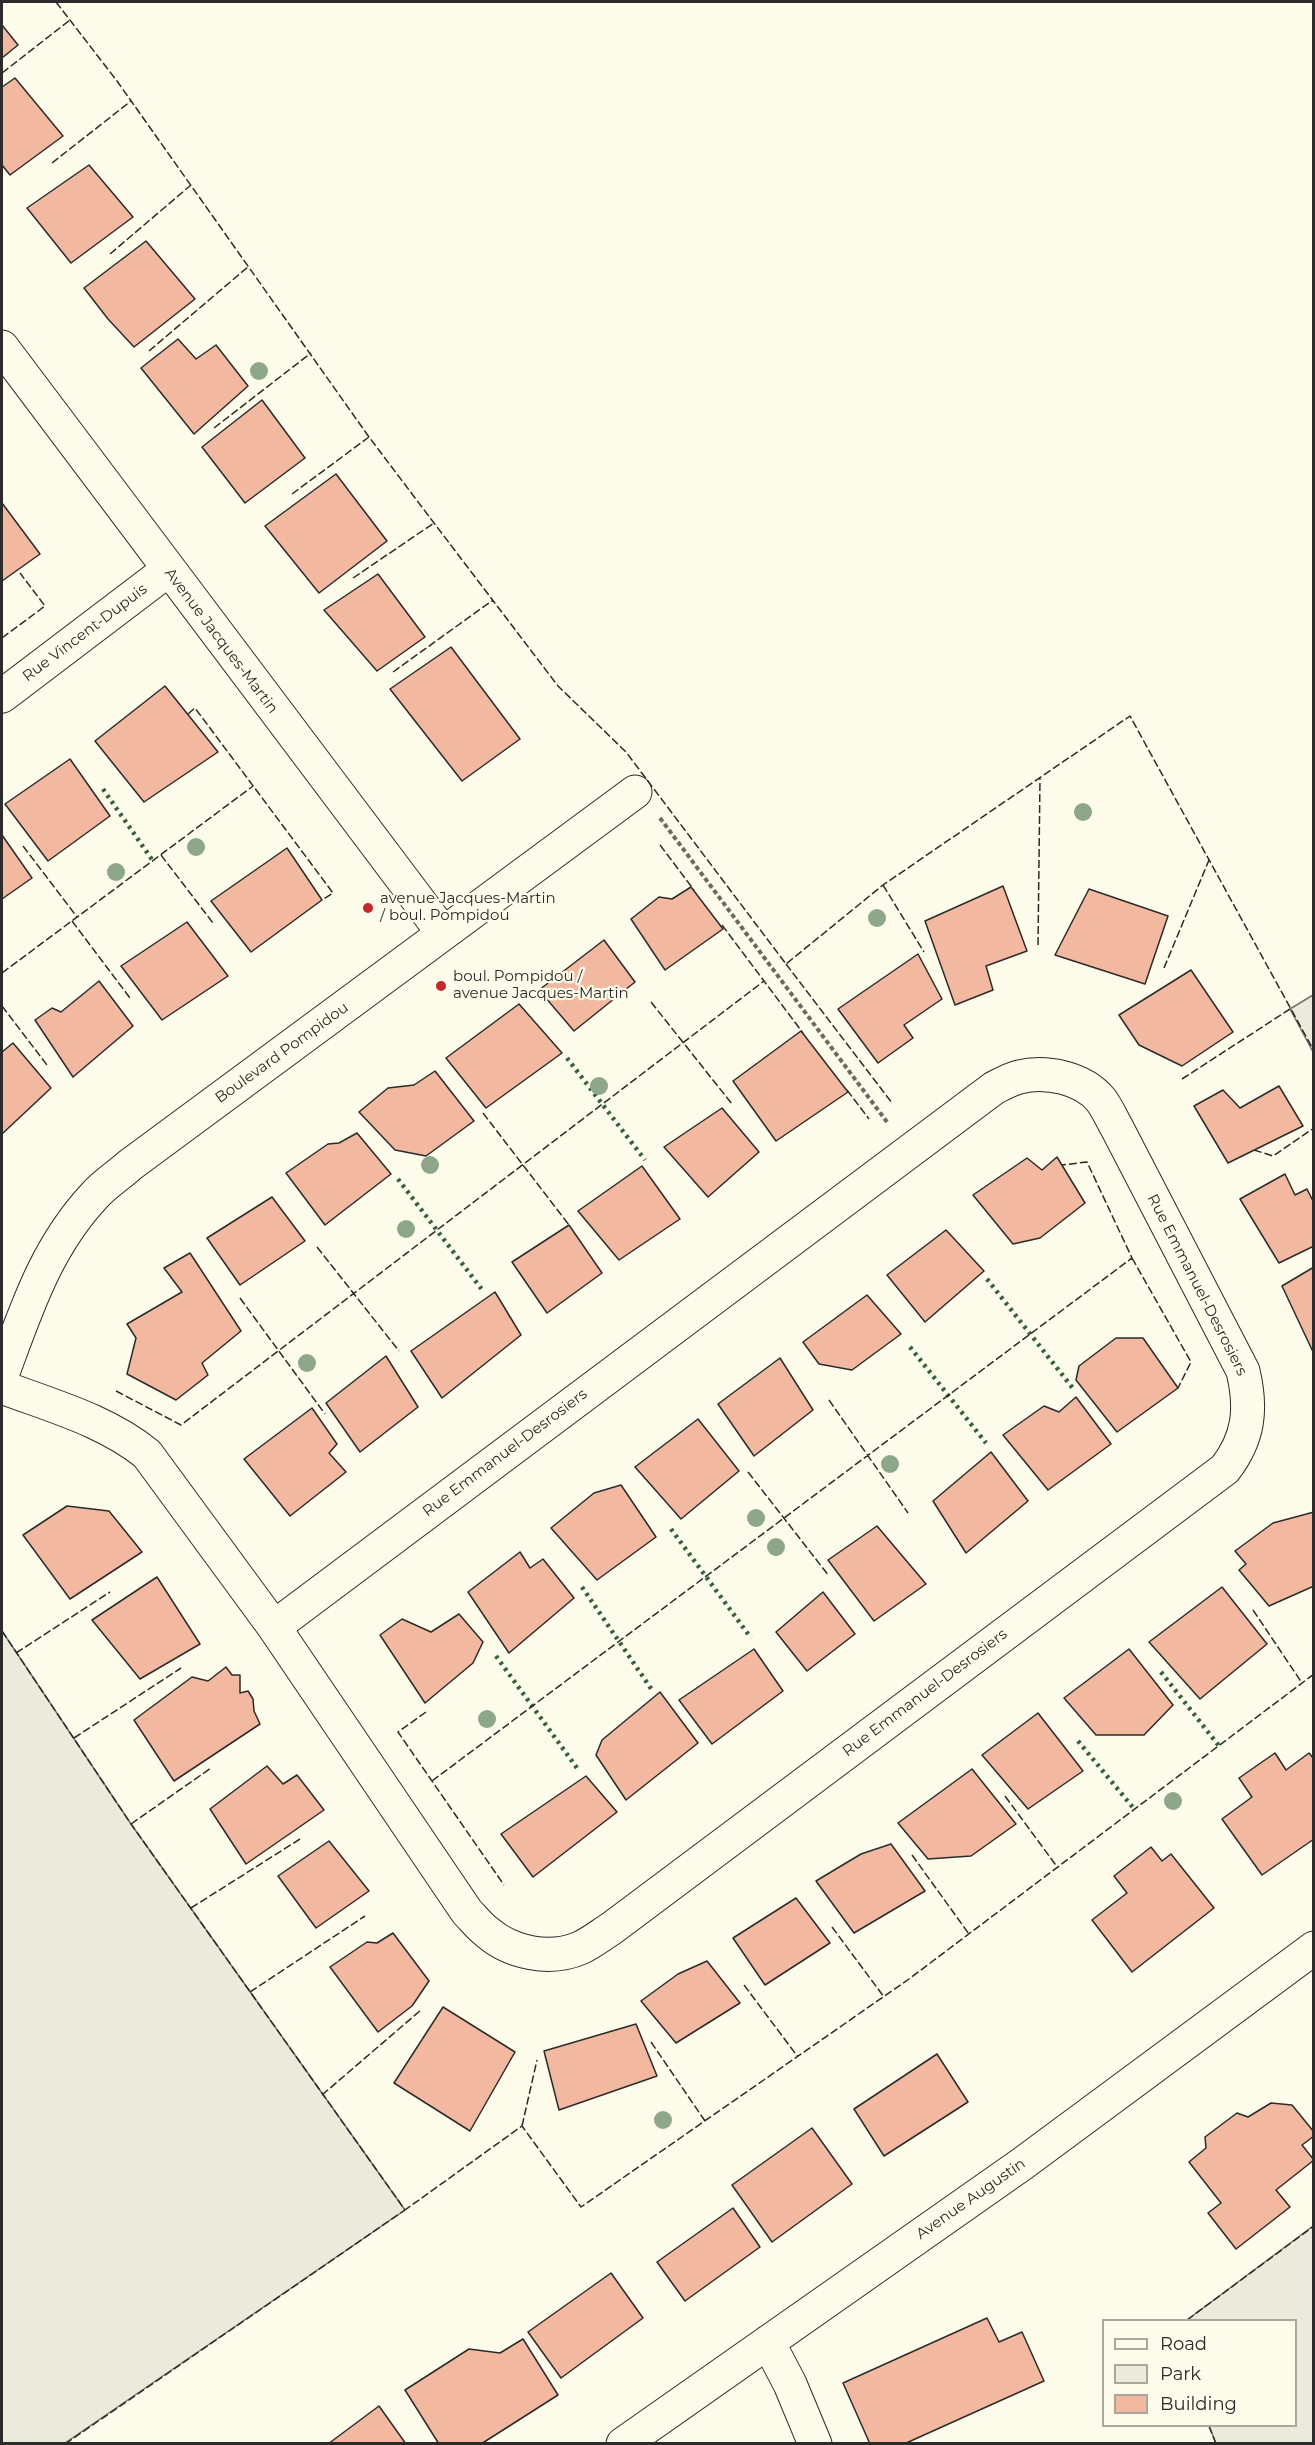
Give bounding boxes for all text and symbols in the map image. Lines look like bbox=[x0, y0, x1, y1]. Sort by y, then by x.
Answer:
street label: Avenue Jacques-Martin bbox=[160, 565, 282, 717]
street label: Rue Vincent-Dupuis bbox=[19, 580, 151, 686]
place label: avenue Jacques-Martin / boul. Pompidou bbox=[380, 890, 556, 925]
marker: avenue Jacques-Martin / boul. Pompidou bbox=[361, 901, 375, 915]
place label: boul. Pompidou / avenue Jacques-Martin bbox=[453, 968, 629, 1003]
marker: boul. Pompidou / avenue Jacques-Martin bbox=[434, 979, 448, 993]
street label: Boulevard Pompidou bbox=[212, 999, 352, 1107]
street label: Rue Emmanuel-Desrosiers bbox=[1143, 1191, 1251, 1379]
street label: Rue Emmanuel-Desrosiers bbox=[419, 1385, 591, 1521]
street label: Rue Emmanuel-Desrosiers bbox=[839, 1625, 1011, 1761]
street label: Avenue Augustin bbox=[913, 2155, 1029, 2243]
legend bbox=[1102, 2319, 1297, 2427]
text: Road bbox=[1160, 2333, 1207, 2355]
text: Park bbox=[1160, 2363, 1201, 2385]
text: Building bbox=[1160, 2393, 1237, 2415]

